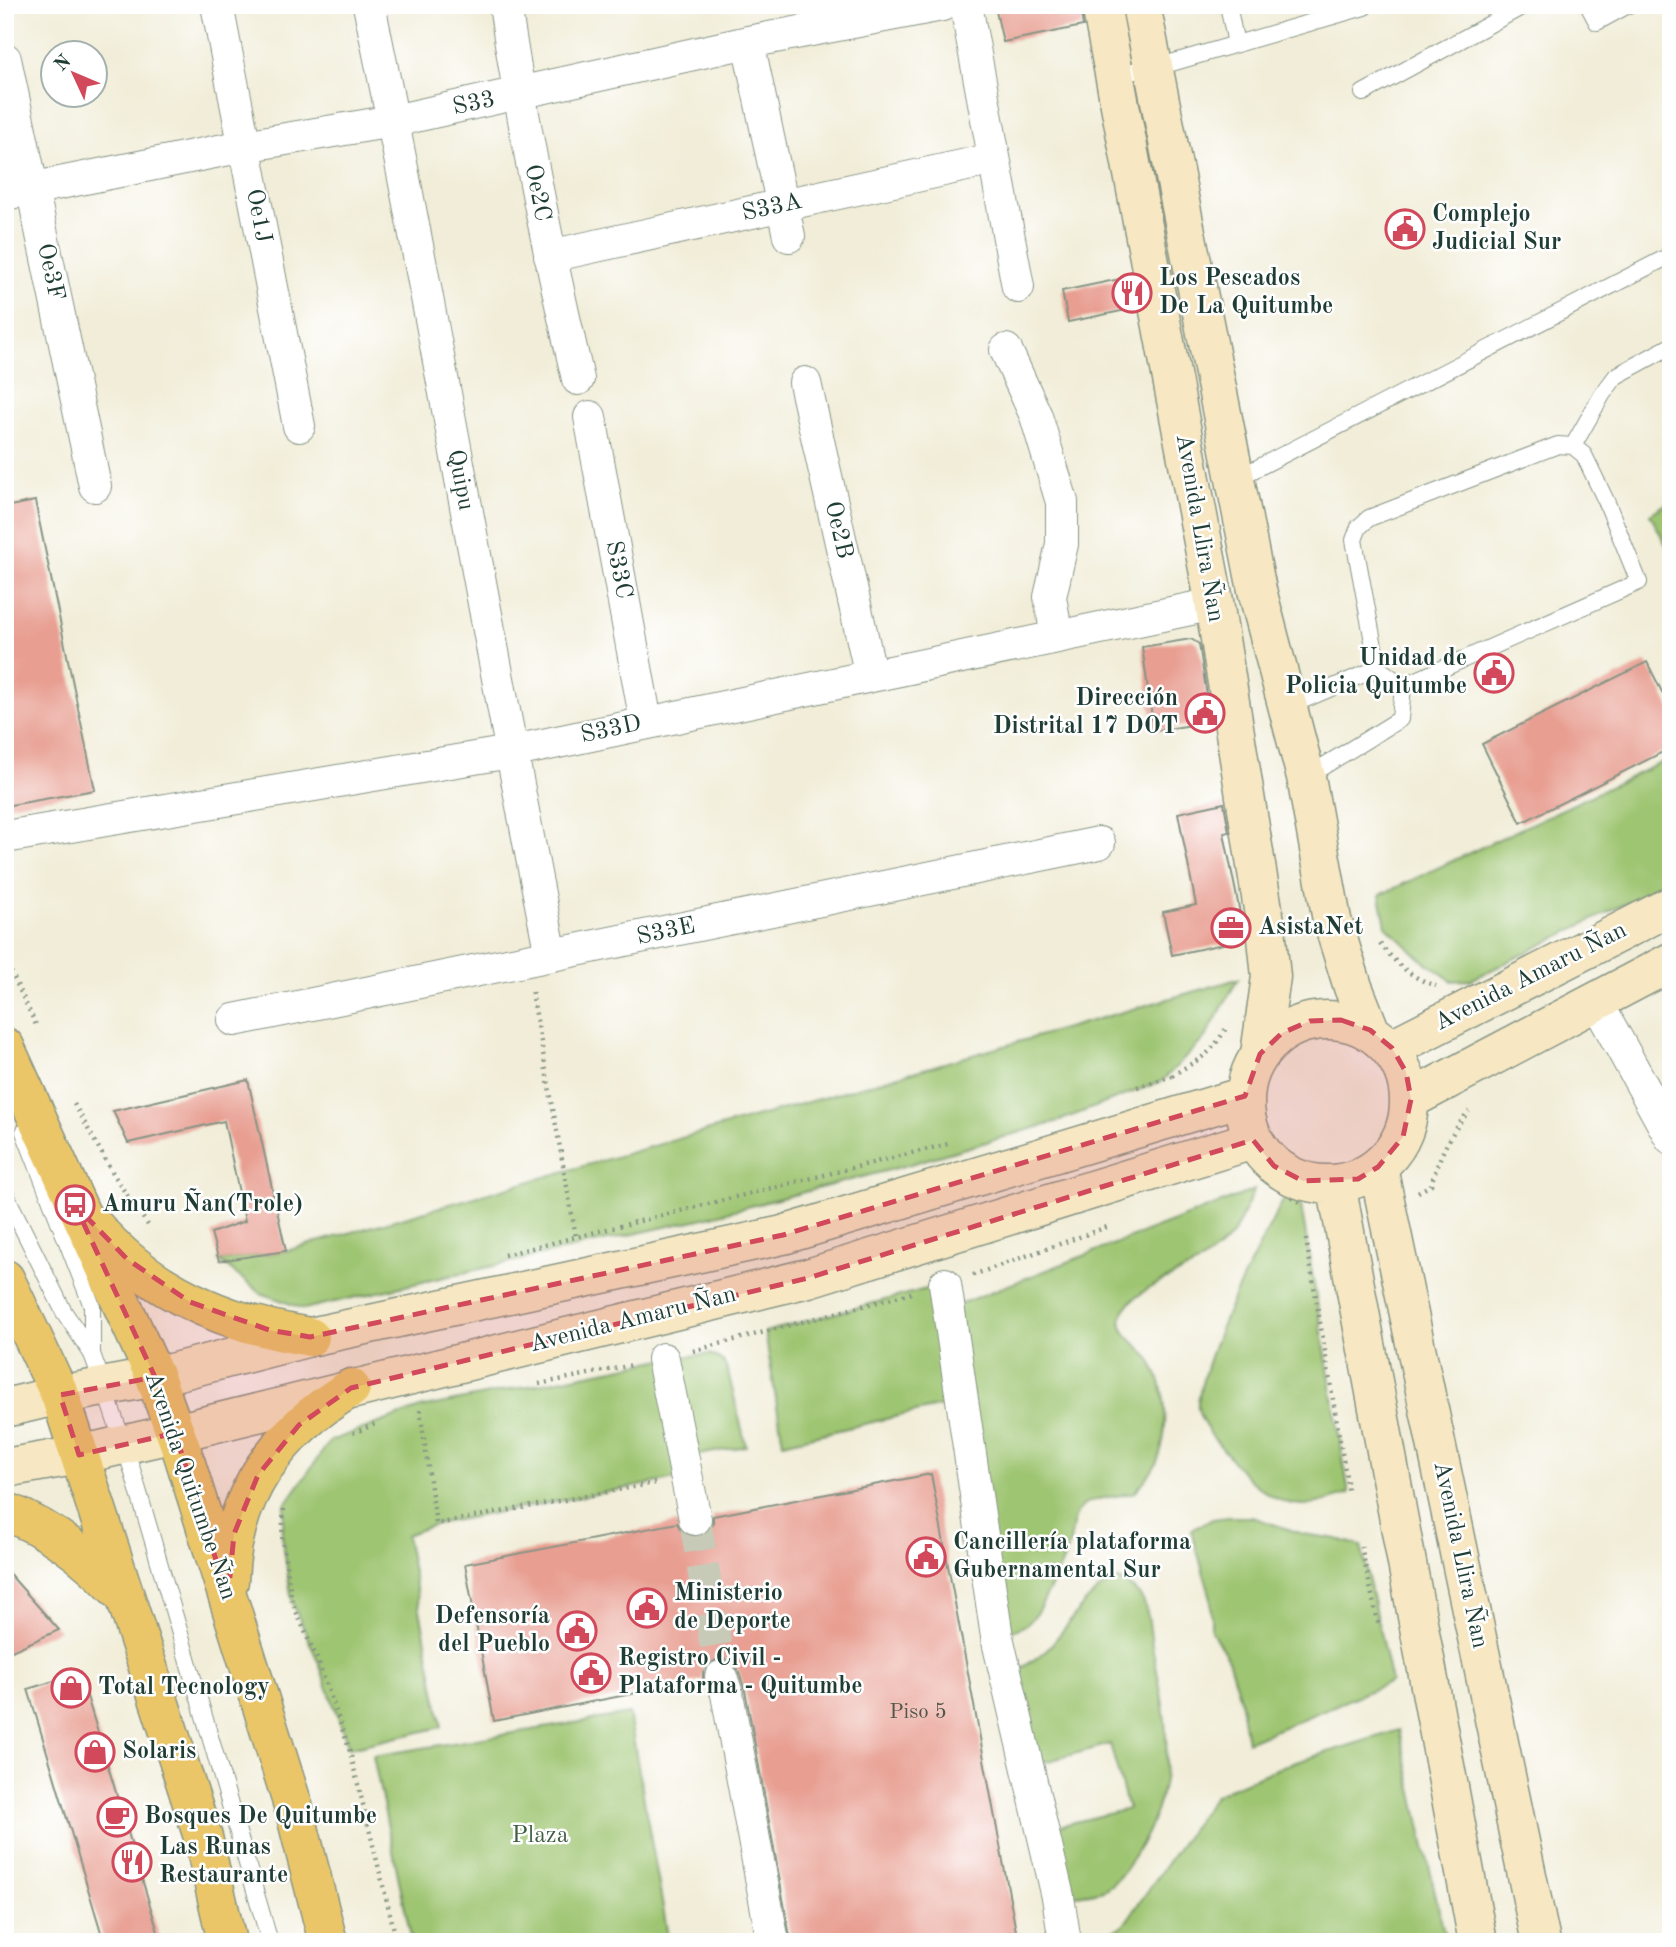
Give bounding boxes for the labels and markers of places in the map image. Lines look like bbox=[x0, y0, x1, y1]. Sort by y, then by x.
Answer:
place label: Complejo Judicial Sur bbox=[1432, 203, 1561, 255]
public building icon: Complejo Judicial Sur bbox=[1384, 208, 1426, 250]
place label: Los Pescados De La Quitumbe bbox=[1159, 267, 1333, 319]
restaurant icon: Los Pescados De La Quitumbe bbox=[1111, 272, 1153, 314]
place label: Unidad de Policia Quitumbe bbox=[1285, 647, 1467, 699]
public building icon: Unidad de Policia Quitumbe bbox=[1473, 652, 1515, 694]
place label: Dirección Distrital 17 DOT bbox=[993, 687, 1178, 739]
public building icon: Dirección Distrital 17 DOT bbox=[1184, 692, 1226, 734]
office icon: AsistaNet bbox=[1210, 907, 1252, 949]
place label: AsistaNet bbox=[1258, 916, 1363, 940]
bus stop icon: Amuru Ñan(Trole) bbox=[54, 1184, 96, 1226]
place label: Amuru Ñan(Trole) bbox=[102, 1188, 303, 1217]
place label: Cancillería plataforma Gubernamental Sur bbox=[953, 1531, 1191, 1583]
public building icon: Cancillería plataforma Gubernamental Sur bbox=[905, 1536, 947, 1578]
place label: Ministerio de Deporte bbox=[674, 1582, 791, 1634]
public building icon: Ministerio de Deporte bbox=[626, 1587, 668, 1629]
place label: Defensoría del Pueblo bbox=[435, 1605, 550, 1657]
public building icon: Defensoría del Pueblo bbox=[556, 1610, 598, 1652]
place label: Registro Civil - Plataforma - Quitumbe bbox=[618, 1647, 863, 1699]
public building icon: Registro Civil - Plataforma - Quitumbe bbox=[570, 1652, 612, 1694]
shop icon: Total Tecnology bbox=[50, 1667, 92, 1709]
place label: Total Tecnology bbox=[98, 1676, 270, 1700]
shop icon: Solaris bbox=[74, 1731, 116, 1773]
place label: Solaris bbox=[122, 1740, 196, 1764]
cafe icon: Bosques De Quitumbe bbox=[96, 1796, 138, 1838]
place label: Bosques De Quitumbe bbox=[144, 1805, 377, 1829]
place label: Las Runas Restaurante bbox=[159, 1836, 288, 1888]
restaurant icon: Las Runas Restaurante bbox=[111, 1841, 153, 1883]

